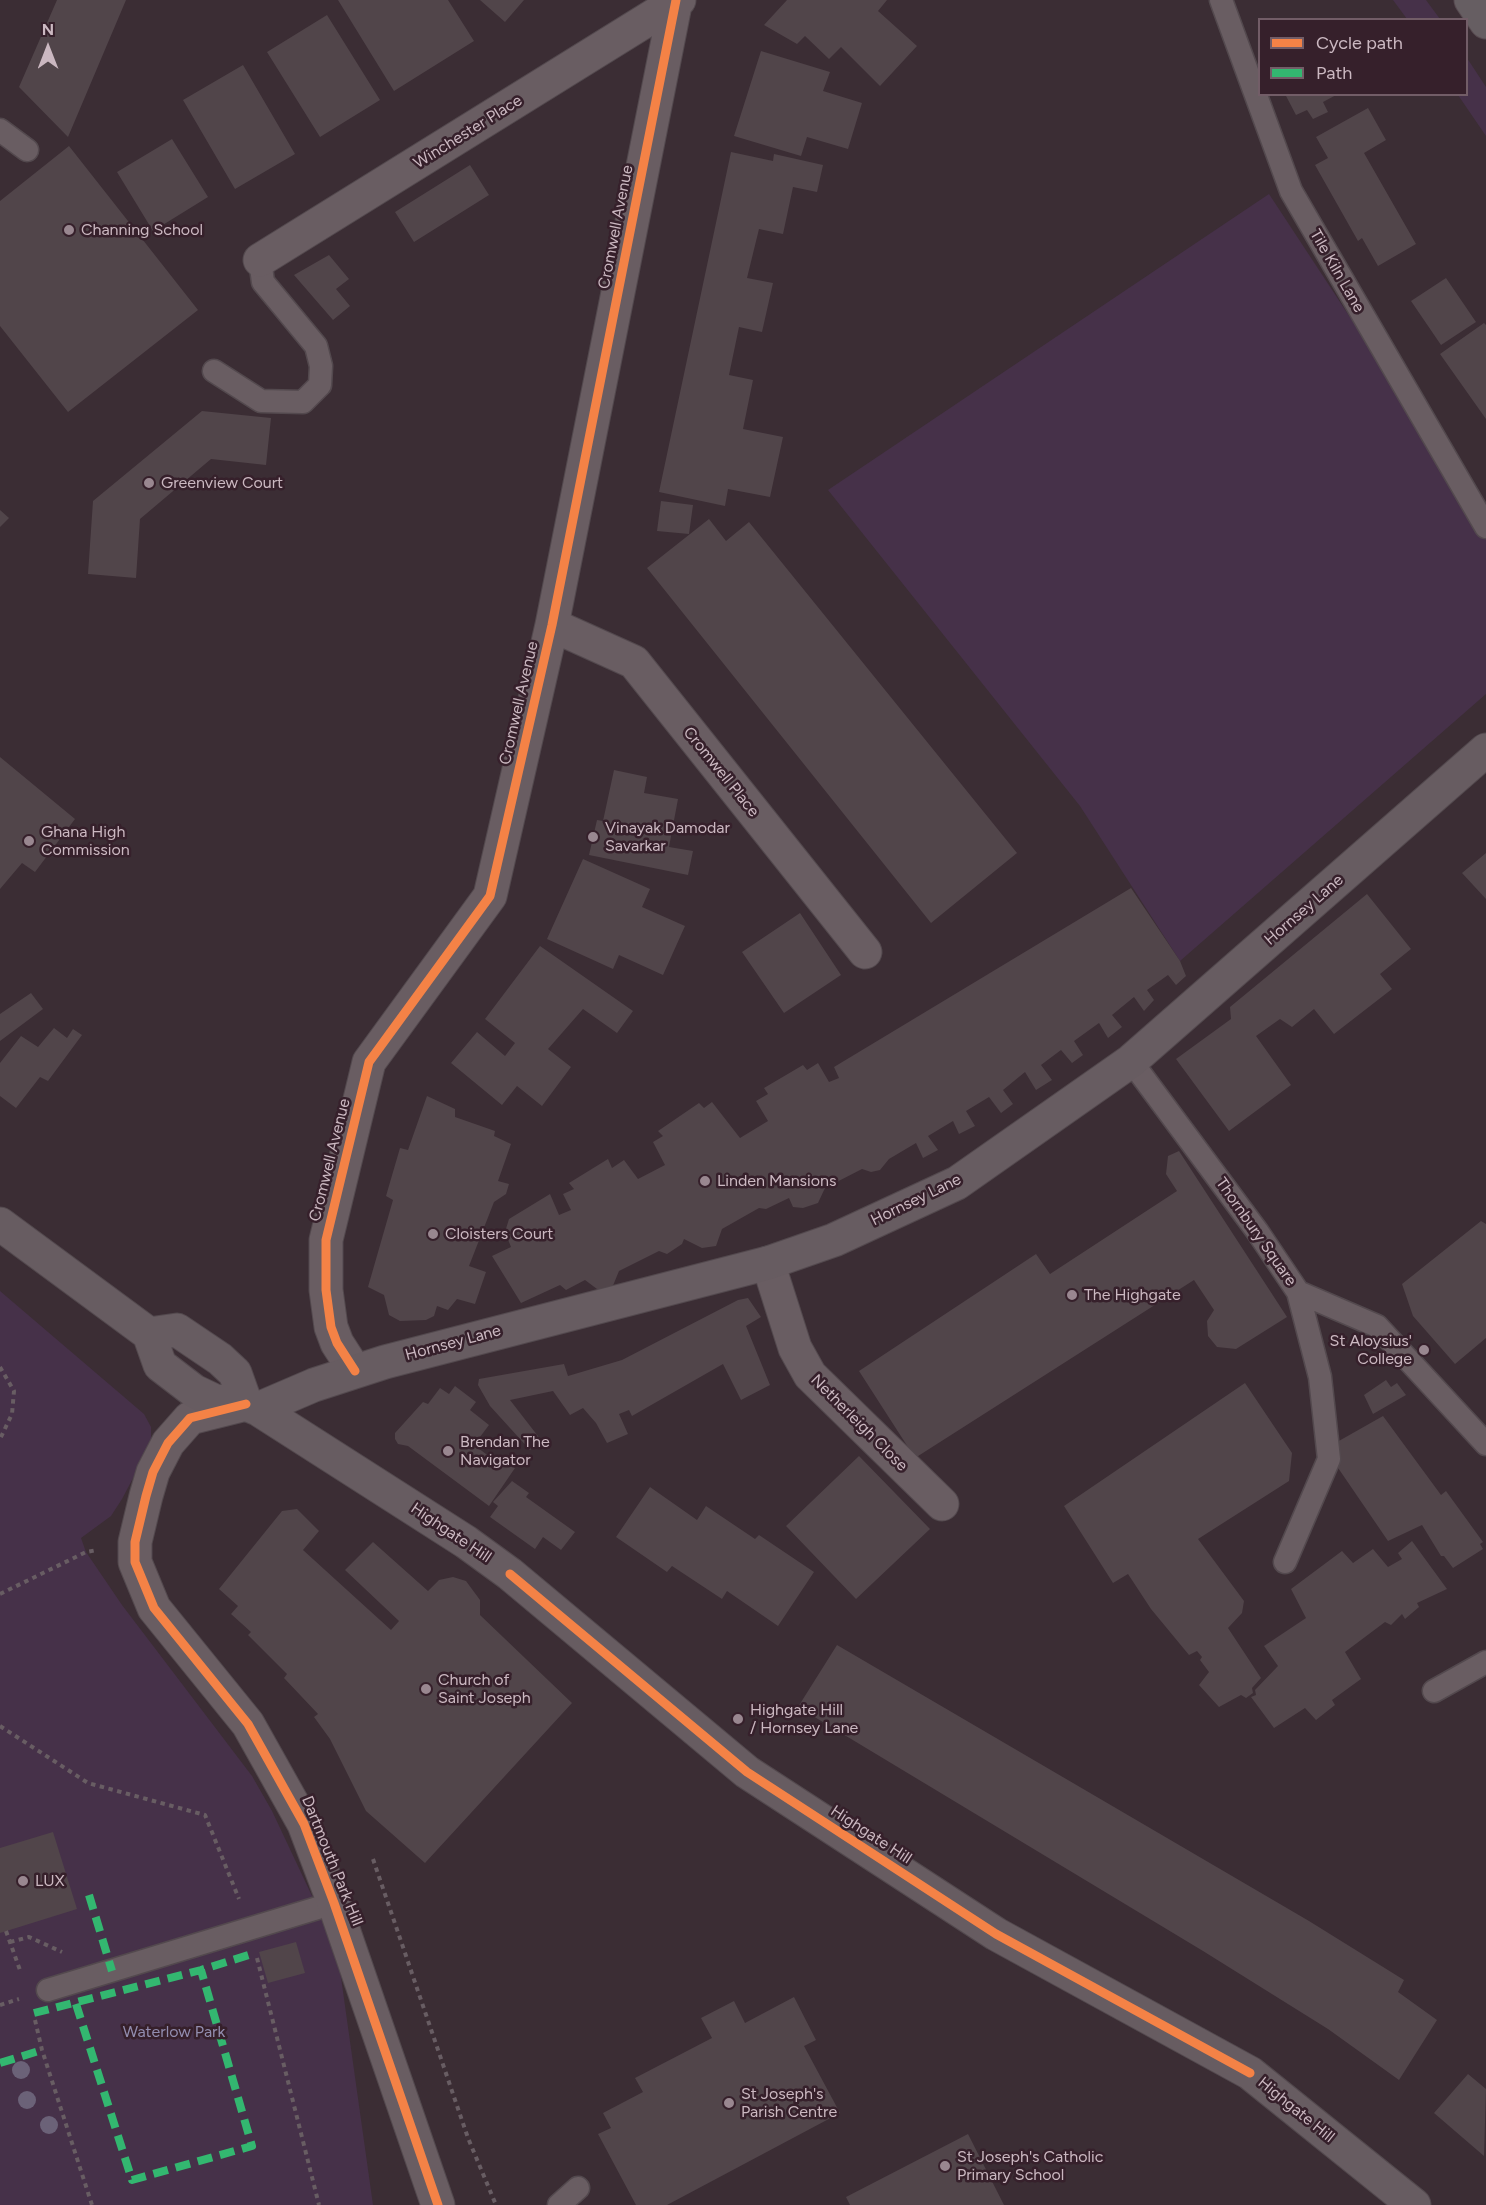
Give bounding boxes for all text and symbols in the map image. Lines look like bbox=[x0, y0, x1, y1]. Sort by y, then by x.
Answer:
north arrow bbox=[18, 18, 78, 78]
legend bbox=[1258, 18, 1468, 96]
text: N bbox=[42, 20, 54, 39]
text: Cycle path bbox=[1316, 32, 1403, 54]
text: Path bbox=[1316, 62, 1352, 84]
street label: Winchester Place bbox=[410, 91, 526, 173]
street label: Cromwell Avenue bbox=[595, 163, 637, 291]
place label: Channing School bbox=[81, 220, 203, 240]
marker: Channing School bbox=[62, 223, 76, 237]
street label: Tile Kiln Lane bbox=[1305, 226, 1369, 316]
place label: Greenview Court bbox=[161, 473, 283, 493]
marker: Greenview Court bbox=[142, 476, 156, 490]
street label: Cromwell Avenue bbox=[495, 639, 543, 767]
street label: Cromwell Place bbox=[679, 723, 763, 821]
place label: Vinayak Damodar Savarkar bbox=[605, 818, 730, 856]
place label: Ghana High Commission bbox=[41, 822, 130, 860]
marker: Vinayak Damodar Savarkar bbox=[586, 830, 600, 844]
marker: Ghana High Commission bbox=[22, 834, 36, 848]
street label: Hornsey Lane bbox=[1261, 871, 1347, 949]
street label: Cromwell Avenue bbox=[305, 1097, 355, 1223]
street label: Hornsey Lane bbox=[868, 1170, 964, 1230]
place label: Linden Mansions bbox=[717, 1171, 836, 1191]
marker: Linden Mansions bbox=[698, 1174, 712, 1188]
street label: Thornbury Square bbox=[1211, 1174, 1301, 1290]
place label: Cloisters Court bbox=[445, 1224, 553, 1244]
marker: Cloisters Court bbox=[426, 1227, 440, 1241]
place label: The Highgate bbox=[1084, 1285, 1181, 1305]
marker: The Highgate bbox=[1065, 1288, 1079, 1302]
street label: Hornsey Lane bbox=[403, 1321, 503, 1365]
place label: St Aloysius' College bbox=[1330, 1331, 1412, 1369]
marker: St Aloysius' College bbox=[1417, 1343, 1431, 1357]
street label: Netherleigh Close bbox=[807, 1371, 911, 1475]
place label: Brendan The Navigator bbox=[460, 1432, 550, 1470]
marker: Brendan The Navigator bbox=[441, 1444, 455, 1458]
street label: Highgate Hill bbox=[407, 1499, 495, 1567]
place label: Church of Saint Joseph bbox=[438, 1670, 531, 1708]
marker: Church of Saint Joseph bbox=[419, 1682, 433, 1696]
place label: Highgate Hill / Hornsey Lane bbox=[750, 1700, 858, 1738]
marker: Highgate Hill / Hornsey Lane bbox=[731, 1712, 745, 1726]
street label: Dartmouth Park Hill bbox=[297, 1793, 367, 1929]
street label: Highgate Hill bbox=[827, 1802, 915, 1868]
place label: LUX bbox=[35, 1871, 64, 1891]
marker: LUX bbox=[16, 1874, 30, 1888]
park label: Waterlow Park bbox=[123, 2022, 225, 2042]
street label: Highgate Hill bbox=[1254, 2073, 1338, 2147]
place label: St Joseph's Parish Centre bbox=[741, 2084, 837, 2122]
marker: St Joseph's Parish Centre bbox=[722, 2096, 736, 2110]
place label: St Joseph's Catholic Primary School bbox=[957, 2147, 1103, 2185]
marker: St Joseph's Catholic Primary School bbox=[938, 2159, 952, 2173]

